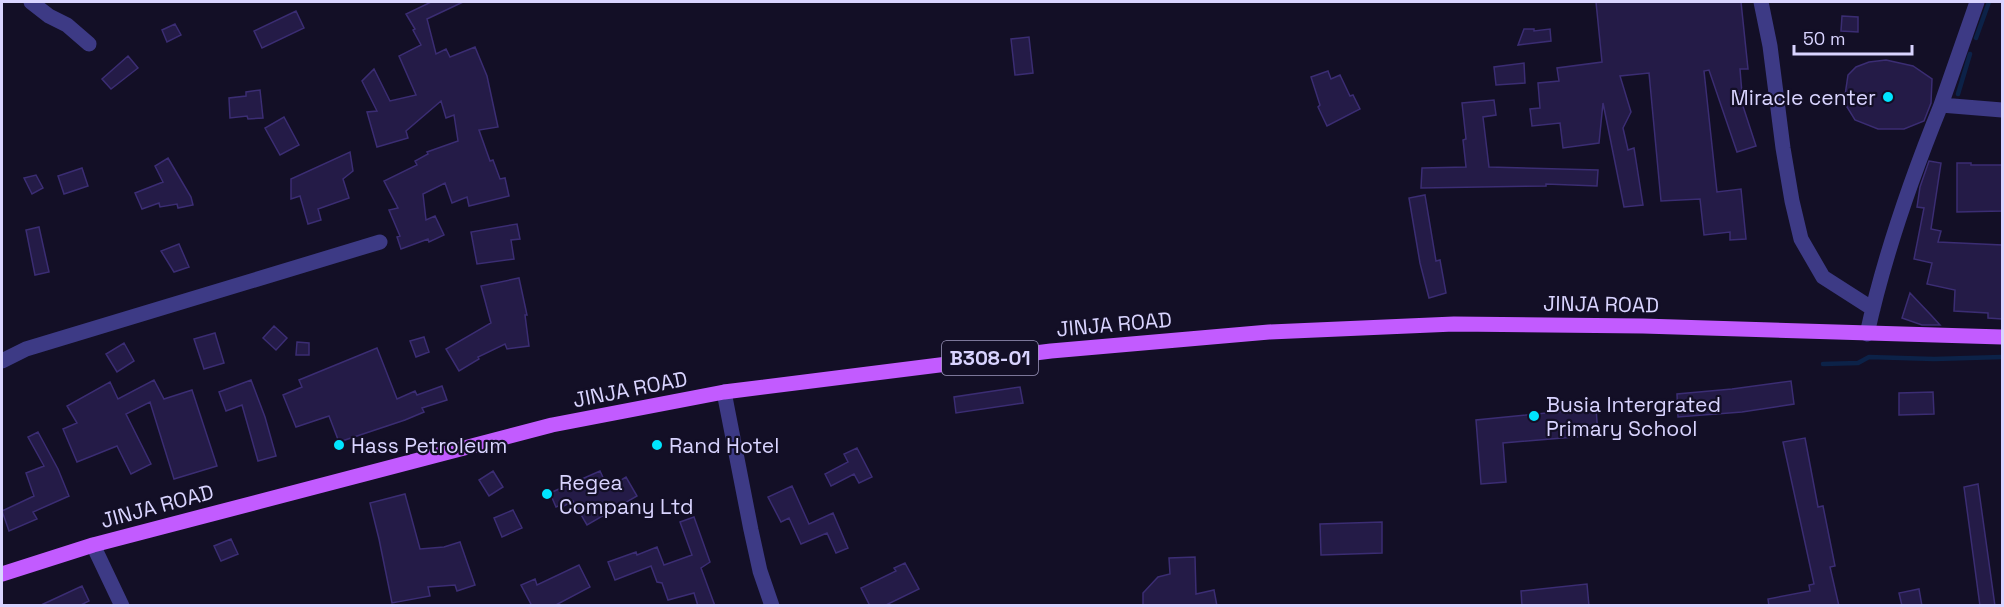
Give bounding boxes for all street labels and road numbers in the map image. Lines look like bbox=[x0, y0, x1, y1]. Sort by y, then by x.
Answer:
street label: JINJA ROAD bbox=[1543, 289, 1659, 319]
street label: JINJA ROAD bbox=[1055, 305, 1173, 343]
road number: B308-01 bbox=[942, 341, 1038, 375]
street label: JINJA ROAD bbox=[571, 365, 689, 413]
street label: JINJA ROAD bbox=[97, 478, 217, 534]

